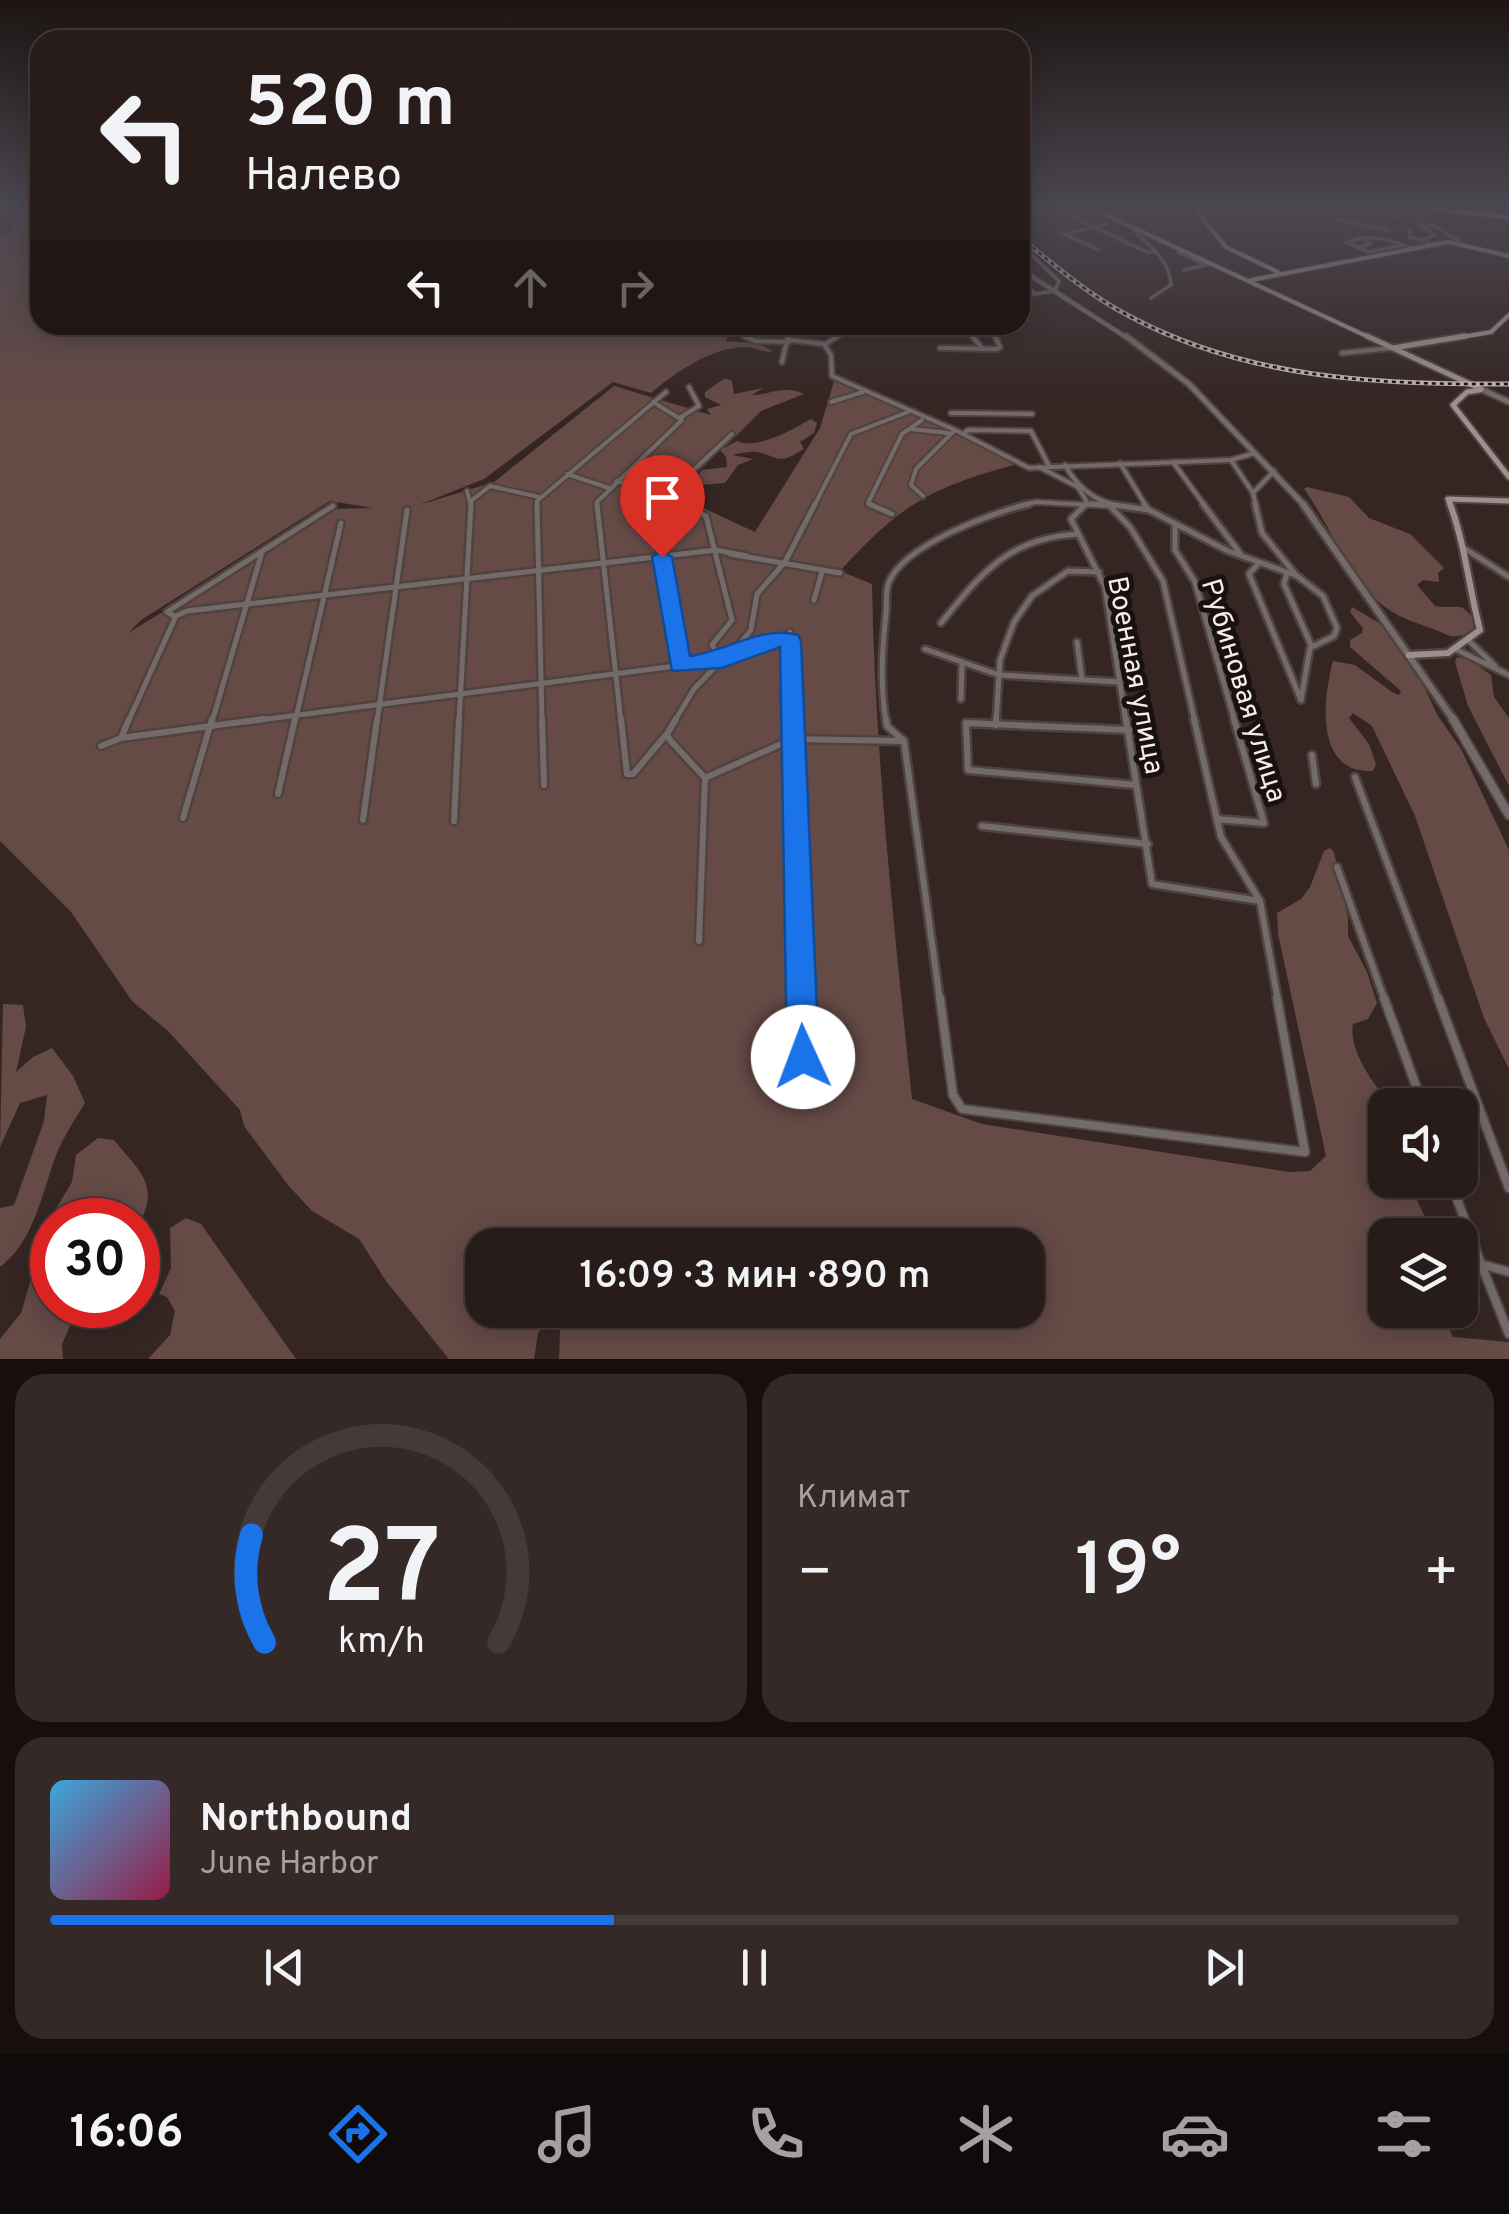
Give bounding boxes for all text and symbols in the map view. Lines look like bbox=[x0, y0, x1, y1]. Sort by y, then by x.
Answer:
text: 520 m bbox=[245, 62, 455, 151]
icon: left bbox=[80, 70, 210, 200]
text: Налево bbox=[245, 149, 402, 206]
icon: left bbox=[398, 260, 453, 315]
icon: ahead bbox=[503, 260, 558, 315]
icon: right bbox=[608, 260, 663, 315]
pin bbox=[620, 455, 705, 558]
icon: arrive bbox=[635, 470, 690, 525]
street label: Военная улица bbox=[1097, 574, 1171, 778]
street label: Рубиновая улица bbox=[1191, 575, 1293, 807]
position arrow bbox=[751, 1005, 855, 1109]
map controls bbox=[1368, 1088, 1478, 1328]
button: sound bbox=[1368, 1088, 1478, 1198]
speed limit sign: 30 bbox=[30, 1198, 160, 1328]
button: layers bbox=[1368, 1218, 1478, 1328]
text: 16:09 · 3 мин · 890 m bbox=[580, 1253, 930, 1302]
text: Климат bbox=[797, 1479, 910, 1519]
text: 27 bbox=[322, 1508, 440, 1640]
text: 19° bbox=[1075, 1527, 1181, 1622]
text: − bbox=[797, 1540, 832, 1610]
text: + bbox=[1424, 1540, 1459, 1610]
text: km/h bbox=[338, 1620, 424, 1666]
text: Northbound bbox=[200, 1796, 412, 1845]
text: June Harbor bbox=[200, 1845, 379, 1885]
icon: previous bbox=[257, 1940, 312, 1995]
icon: pause bbox=[727, 1940, 782, 1995]
icon: next bbox=[1197, 1940, 1252, 1995]
icon: directions bbox=[323, 2099, 393, 2169]
icon: music bbox=[532, 2099, 602, 2169]
icon: phone bbox=[741, 2099, 811, 2169]
icon: climate bbox=[951, 2099, 1021, 2169]
icon: car bbox=[1160, 2099, 1230, 2169]
icon: filters bbox=[1369, 2099, 1439, 2169]
text: 16:06 bbox=[70, 2106, 183, 2163]

